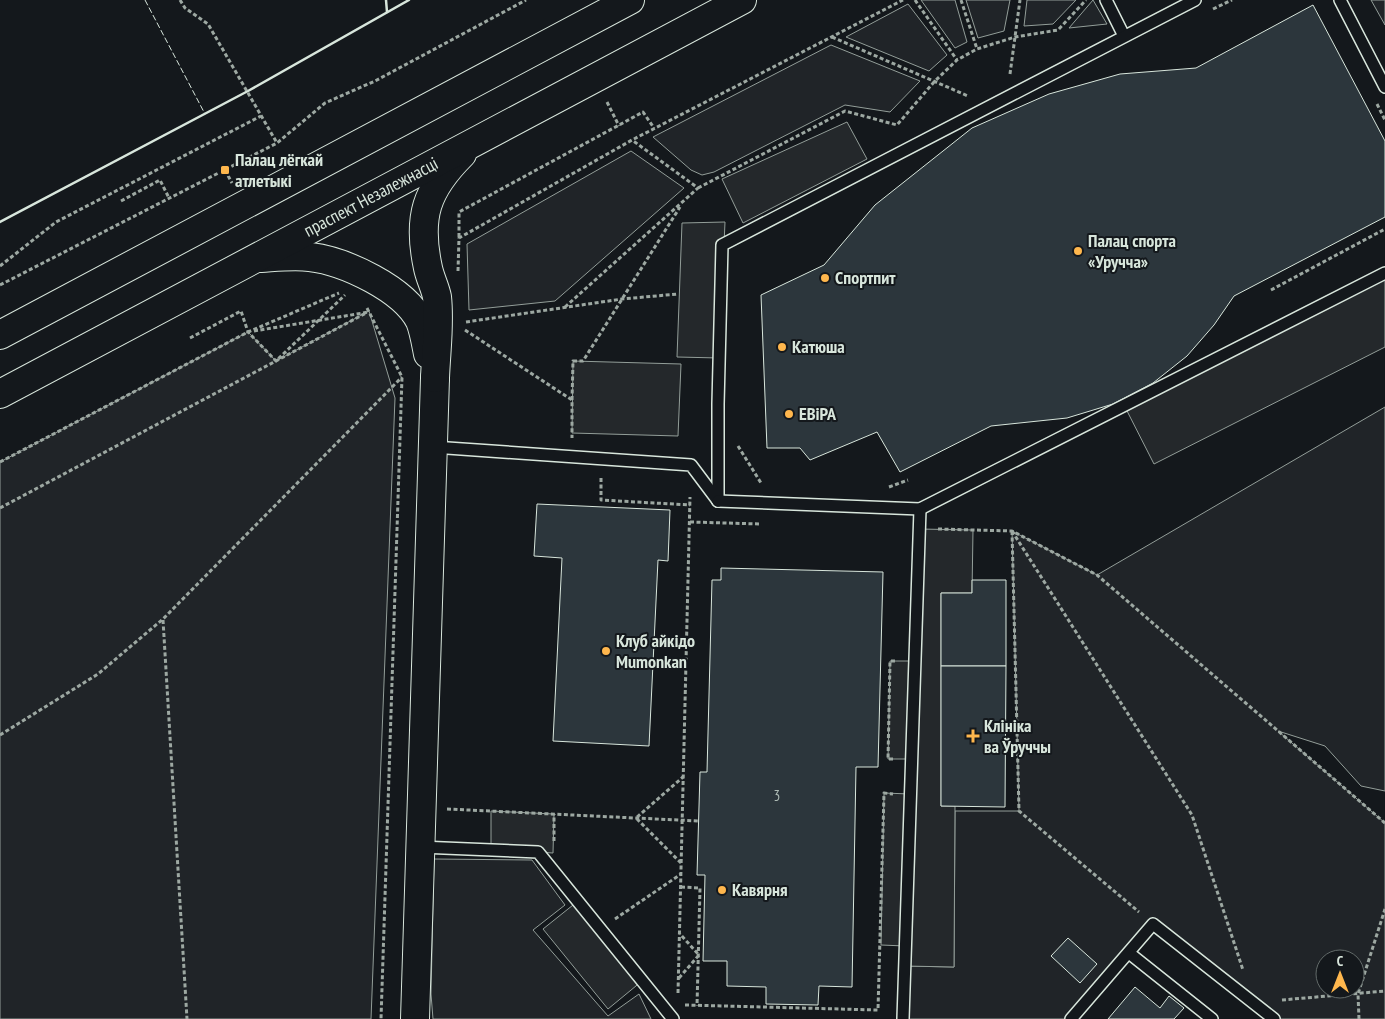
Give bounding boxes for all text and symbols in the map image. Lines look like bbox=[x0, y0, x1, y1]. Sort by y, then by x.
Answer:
place label: Палац лёгкай атлетыкі bbox=[235, 148, 323, 192]
street label: праспект Незалежнасці bbox=[300, 152, 442, 242]
marker: Палац лёгкай атлетыкі bbox=[219, 164, 231, 176]
place label: Палац спорта «Уручча» bbox=[1088, 229, 1176, 273]
marker: Палац спорта «Уручча» bbox=[1072, 245, 1084, 257]
place label: Спортпит bbox=[835, 266, 896, 289]
marker: Спортпит bbox=[819, 272, 831, 284]
place label: Катюша bbox=[792, 335, 845, 358]
marker: Катюша bbox=[776, 341, 788, 353]
place label: ЕВіРА bbox=[799, 402, 837, 425]
marker: ЕВіРА bbox=[783, 408, 795, 420]
place label: Клуб айкідо Mumonkan bbox=[616, 629, 695, 673]
marker: Клуб айкідо Mumonkan bbox=[600, 645, 612, 657]
place label: Клініка ва Ўруччы bbox=[984, 714, 1051, 758]
marker: Клініка ва Ўруччы bbox=[966, 729, 980, 743]
house number: 3 bbox=[774, 786, 780, 805]
place label: Кавярня bbox=[732, 878, 788, 901]
marker: Кавярня bbox=[716, 884, 728, 896]
north arrow bbox=[1315, 949, 1365, 999]
text: С bbox=[1337, 952, 1344, 970]

